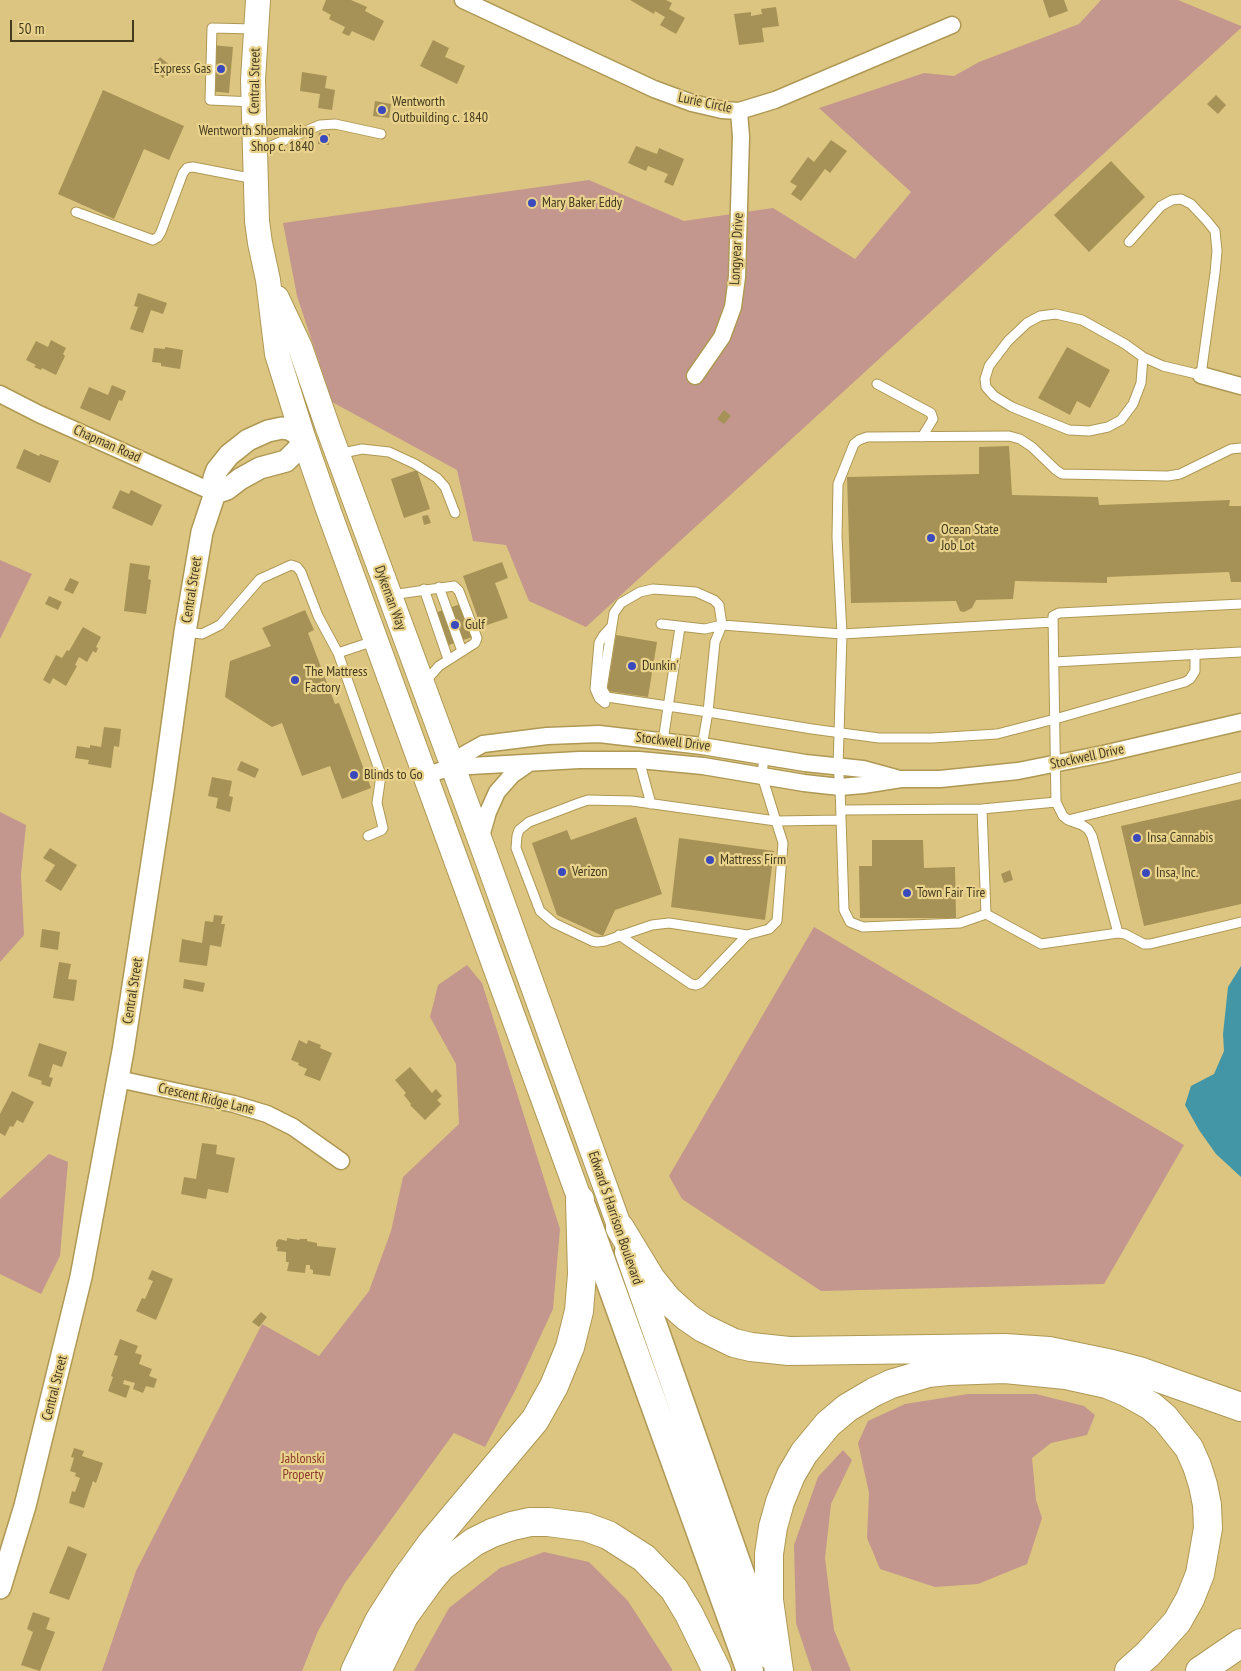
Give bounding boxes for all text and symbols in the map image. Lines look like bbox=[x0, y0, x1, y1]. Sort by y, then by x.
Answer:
scale bar bbox=[12, 10, 136, 42]
text: 50 m bbox=[18, 19, 44, 38]
street label: Central Street bbox=[246, 48, 264, 114]
place label: Express Gas bbox=[154, 61, 211, 77]
marker: Express Gas bbox=[215, 63, 227, 75]
street label: Lurie Circle bbox=[677, 89, 733, 117]
place label: Wentworth Outbuilding c. 1840 bbox=[392, 94, 488, 126]
marker: Wentworth Outbuilding c. 1840 bbox=[376, 104, 388, 116]
place label: Wentworth Shoemaking Shop c. 1840 bbox=[199, 123, 314, 156]
marker: Wentworth Shoemaking Shop c. 1840 bbox=[318, 133, 330, 145]
place label: Mary Baker Eddy bbox=[542, 195, 622, 211]
marker: Mary Baker Eddy bbox=[526, 197, 538, 209]
street label: Longyear Drive bbox=[727, 212, 747, 286]
street label: Chapman Road bbox=[71, 422, 143, 466]
place label: Ocean State Job Lot bbox=[941, 522, 999, 554]
marker: Ocean State Job Lot bbox=[925, 532, 937, 544]
street label: Central Street bbox=[179, 556, 205, 624]
street label: Dykeman Way bbox=[371, 564, 409, 632]
place label: Gulf bbox=[465, 617, 485, 633]
marker: Gulf bbox=[449, 619, 461, 631]
place label: Dunkin' bbox=[642, 658, 679, 674]
marker: Dunkin' bbox=[626, 660, 638, 672]
place label: The Mattress Factory bbox=[305, 664, 367, 696]
marker: The Mattress Factory bbox=[289, 674, 301, 686]
street label: Stockwell Drive bbox=[635, 729, 711, 755]
street label: Stockwell Drive bbox=[1049, 741, 1125, 773]
place label: Blinds to Go bbox=[364, 767, 422, 783]
marker: Blinds to Go bbox=[348, 769, 360, 781]
place label: Insa Cannabis bbox=[1147, 830, 1213, 846]
marker: Insa Cannabis bbox=[1131, 832, 1143, 844]
place label: Mattress Firm bbox=[720, 852, 786, 868]
marker: Mattress Firm bbox=[704, 854, 716, 866]
place label: Verizon bbox=[572, 864, 608, 880]
place label: Insa, Inc. bbox=[1156, 865, 1198, 881]
marker: Verizon bbox=[556, 866, 568, 878]
marker: Insa, Inc. bbox=[1140, 867, 1152, 879]
place label: Town Fair Tire bbox=[917, 885, 985, 901]
marker: Town Fair Tire bbox=[901, 887, 913, 899]
street label: Central Street bbox=[120, 957, 146, 1025]
street label: Crescent Ridge Lane bbox=[156, 1080, 256, 1118]
street label: Edward S Harrison Boulevard bbox=[584, 1149, 646, 1287]
street label: Central Street bbox=[39, 1354, 71, 1422]
park label: Jablonski Property bbox=[281, 1451, 325, 1484]

